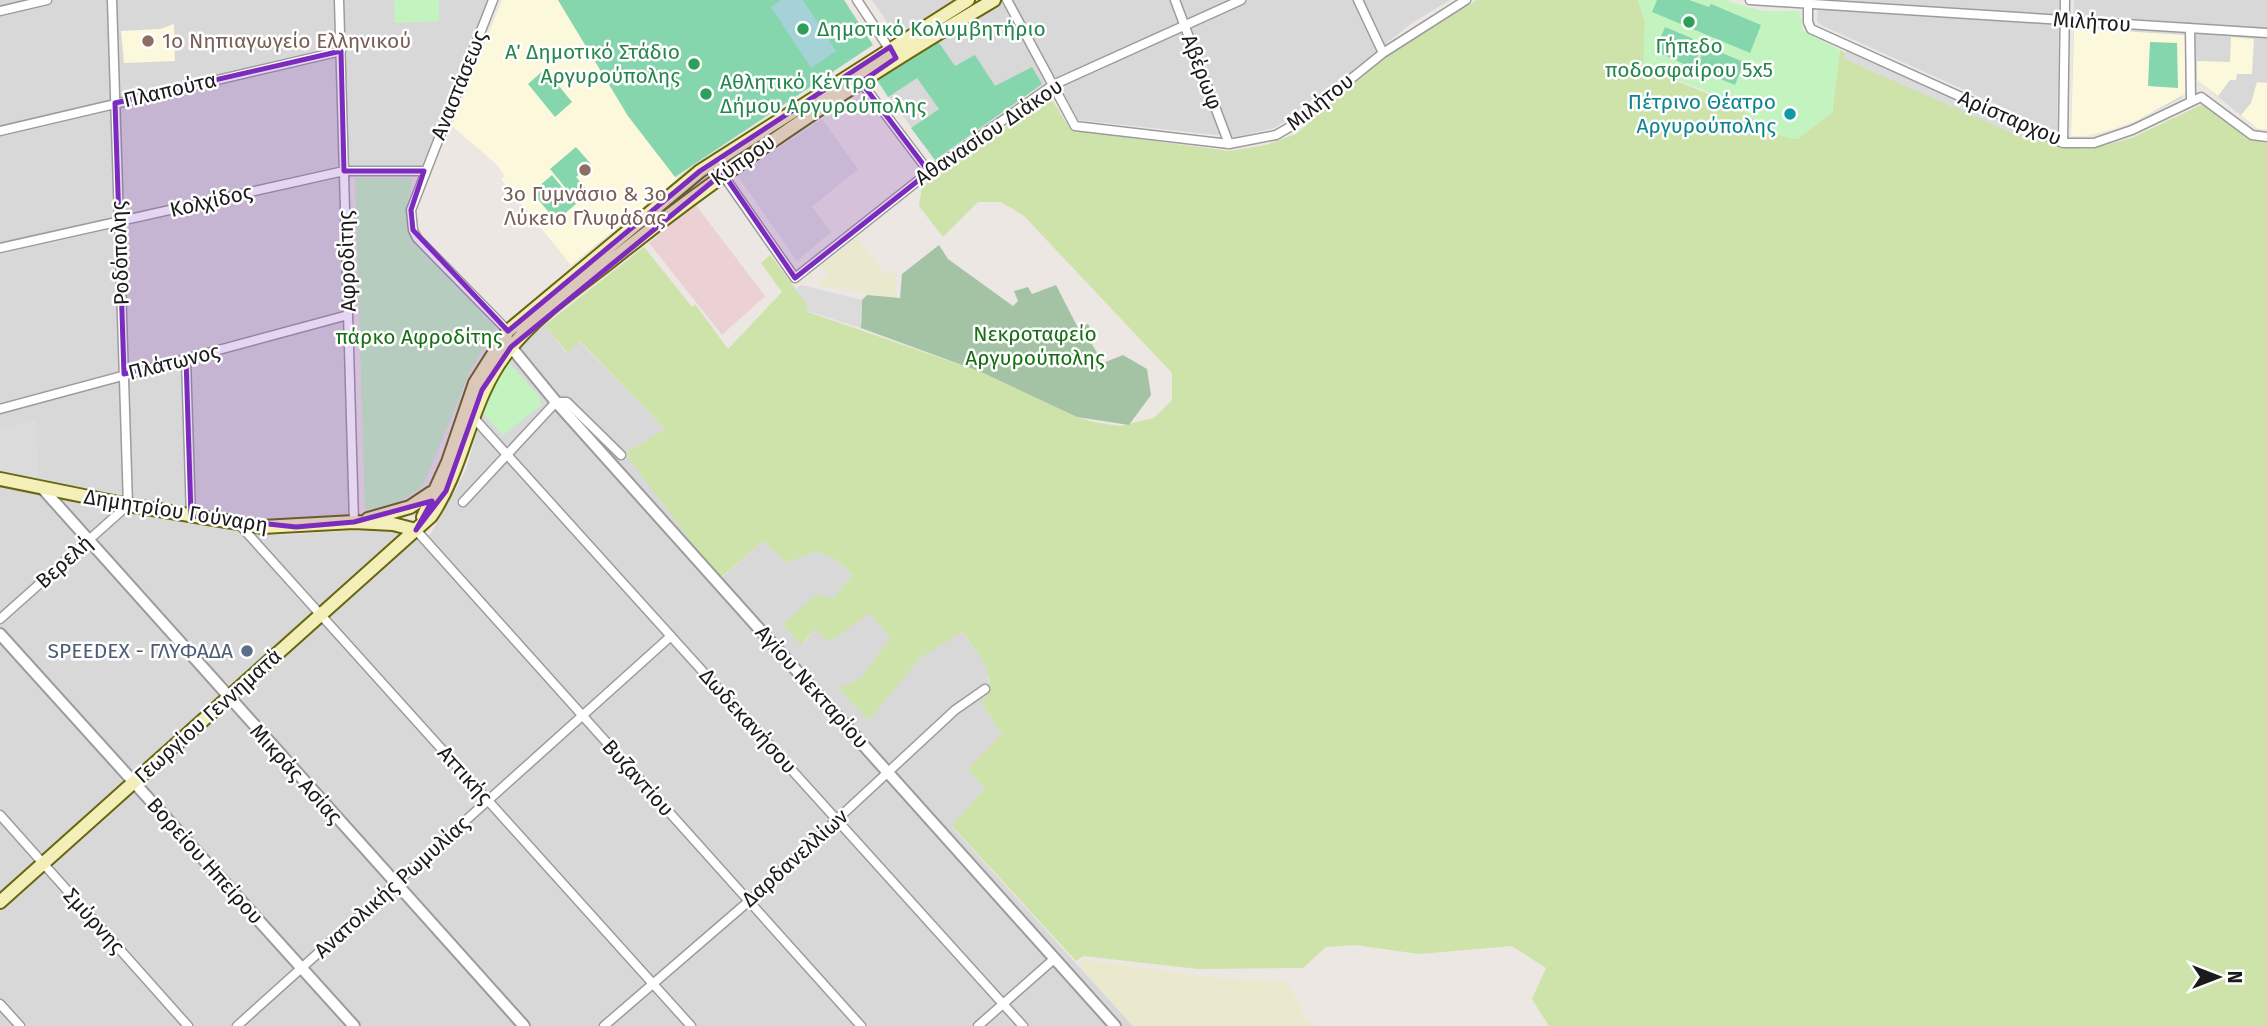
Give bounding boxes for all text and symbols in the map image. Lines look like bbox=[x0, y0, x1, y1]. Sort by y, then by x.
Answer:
street label: Μιλήτου bbox=[2052, 6, 2132, 38]
marker: Γήπεδο ποδοσφαίρου 5x5 bbox=[1681, 14, 1697, 30]
place label: Δημοτικό Κολυμβητήριο bbox=[817, 16, 1046, 42]
marker: Δημοτικό Κολυμβητήριο bbox=[795, 21, 811, 37]
street label: Αναστάσεως bbox=[425, 26, 493, 143]
place label: 1ο Νηπιαγωγείο Ελληνικού bbox=[162, 28, 411, 54]
street label: Αβέρωφ bbox=[1176, 31, 1228, 113]
marker: 1ο Νηπιαγωγείο Ελληνικού bbox=[140, 33, 156, 49]
place label: Γήπεδο ποδοσφαίρου 5x5 bbox=[1605, 33, 1773, 83]
place label: Α΄ Δημοτικό Στάδιο Αργυρούπολης bbox=[505, 39, 680, 89]
marker: Α΄ Δημοτικό Στάδιο Αργυρούπολης bbox=[686, 56, 702, 72]
street label: Πλαπούτα bbox=[121, 67, 219, 113]
street label: Μιλήτου bbox=[1281, 68, 1359, 136]
place label: Αθλητικό Κέντρο Δήμου Αργυρούπολης bbox=[720, 69, 926, 119]
street label: Αθανασίου Διάκου bbox=[910, 73, 1068, 191]
street label: Αρίσταρχου bbox=[1955, 85, 2065, 151]
marker: Αθλητικό Κέντρο Δήμου Αργυρούπολης bbox=[698, 86, 714, 102]
place label: Πέτρινο Θέατρο Αργυρούπολης bbox=[1628, 89, 1776, 139]
marker: Πέτρινο Θέατρο Αργυρούπολης bbox=[1782, 106, 1798, 122]
street label: Κύπρου bbox=[706, 128, 780, 192]
marker: 3ο Γυμνάσιο & 3ο Λύκειο Γλυφάδας bbox=[577, 162, 593, 178]
street label: Κολχίδος bbox=[167, 179, 255, 223]
place label: 3ο Γυμνάσιο & 3ο Λύκειο Γλυφάδας bbox=[503, 181, 667, 231]
street label: Ροδόπολης bbox=[105, 200, 135, 306]
street label: Αφροδίτης bbox=[332, 210, 362, 312]
park label: Νεκροταφείο Αργυρούπολης bbox=[965, 321, 1105, 371]
park label: πάρκο Αφροδίτης bbox=[335, 324, 503, 350]
street label: Πλάτωνος bbox=[125, 338, 223, 386]
street label: Δημητρίου Γούναρη bbox=[82, 484, 270, 538]
street label: Βερελή bbox=[30, 530, 98, 594]
street label: Αγίου Νεκταρίου bbox=[750, 620, 874, 754]
place label: SPEEDEX - ΓΛΥΦΑΔΑ bbox=[48, 638, 233, 664]
street label: Γεωργίου Γεννηματά bbox=[129, 643, 287, 789]
marker: SPEEDEX - ΓΛΥΦΑΔΑ bbox=[239, 643, 255, 659]
street label: Δωδεκανήσου bbox=[694, 663, 802, 779]
street label: Μικράς Ασίας bbox=[244, 719, 348, 829]
street label: Βυζαντίου bbox=[597, 734, 679, 822]
street label: Αττικής bbox=[432, 740, 498, 810]
street label: Βορείου Ηπείρου bbox=[141, 792, 269, 930]
street label: Δαρδανελλίων bbox=[736, 803, 854, 913]
street label: Ανατολικής Ρωμυλίας bbox=[309, 810, 475, 964]
street label: Σμύρνης bbox=[58, 883, 130, 959]
north arrow bbox=[2183, 942, 2253, 1012]
text: N bbox=[2223, 971, 2246, 983]

